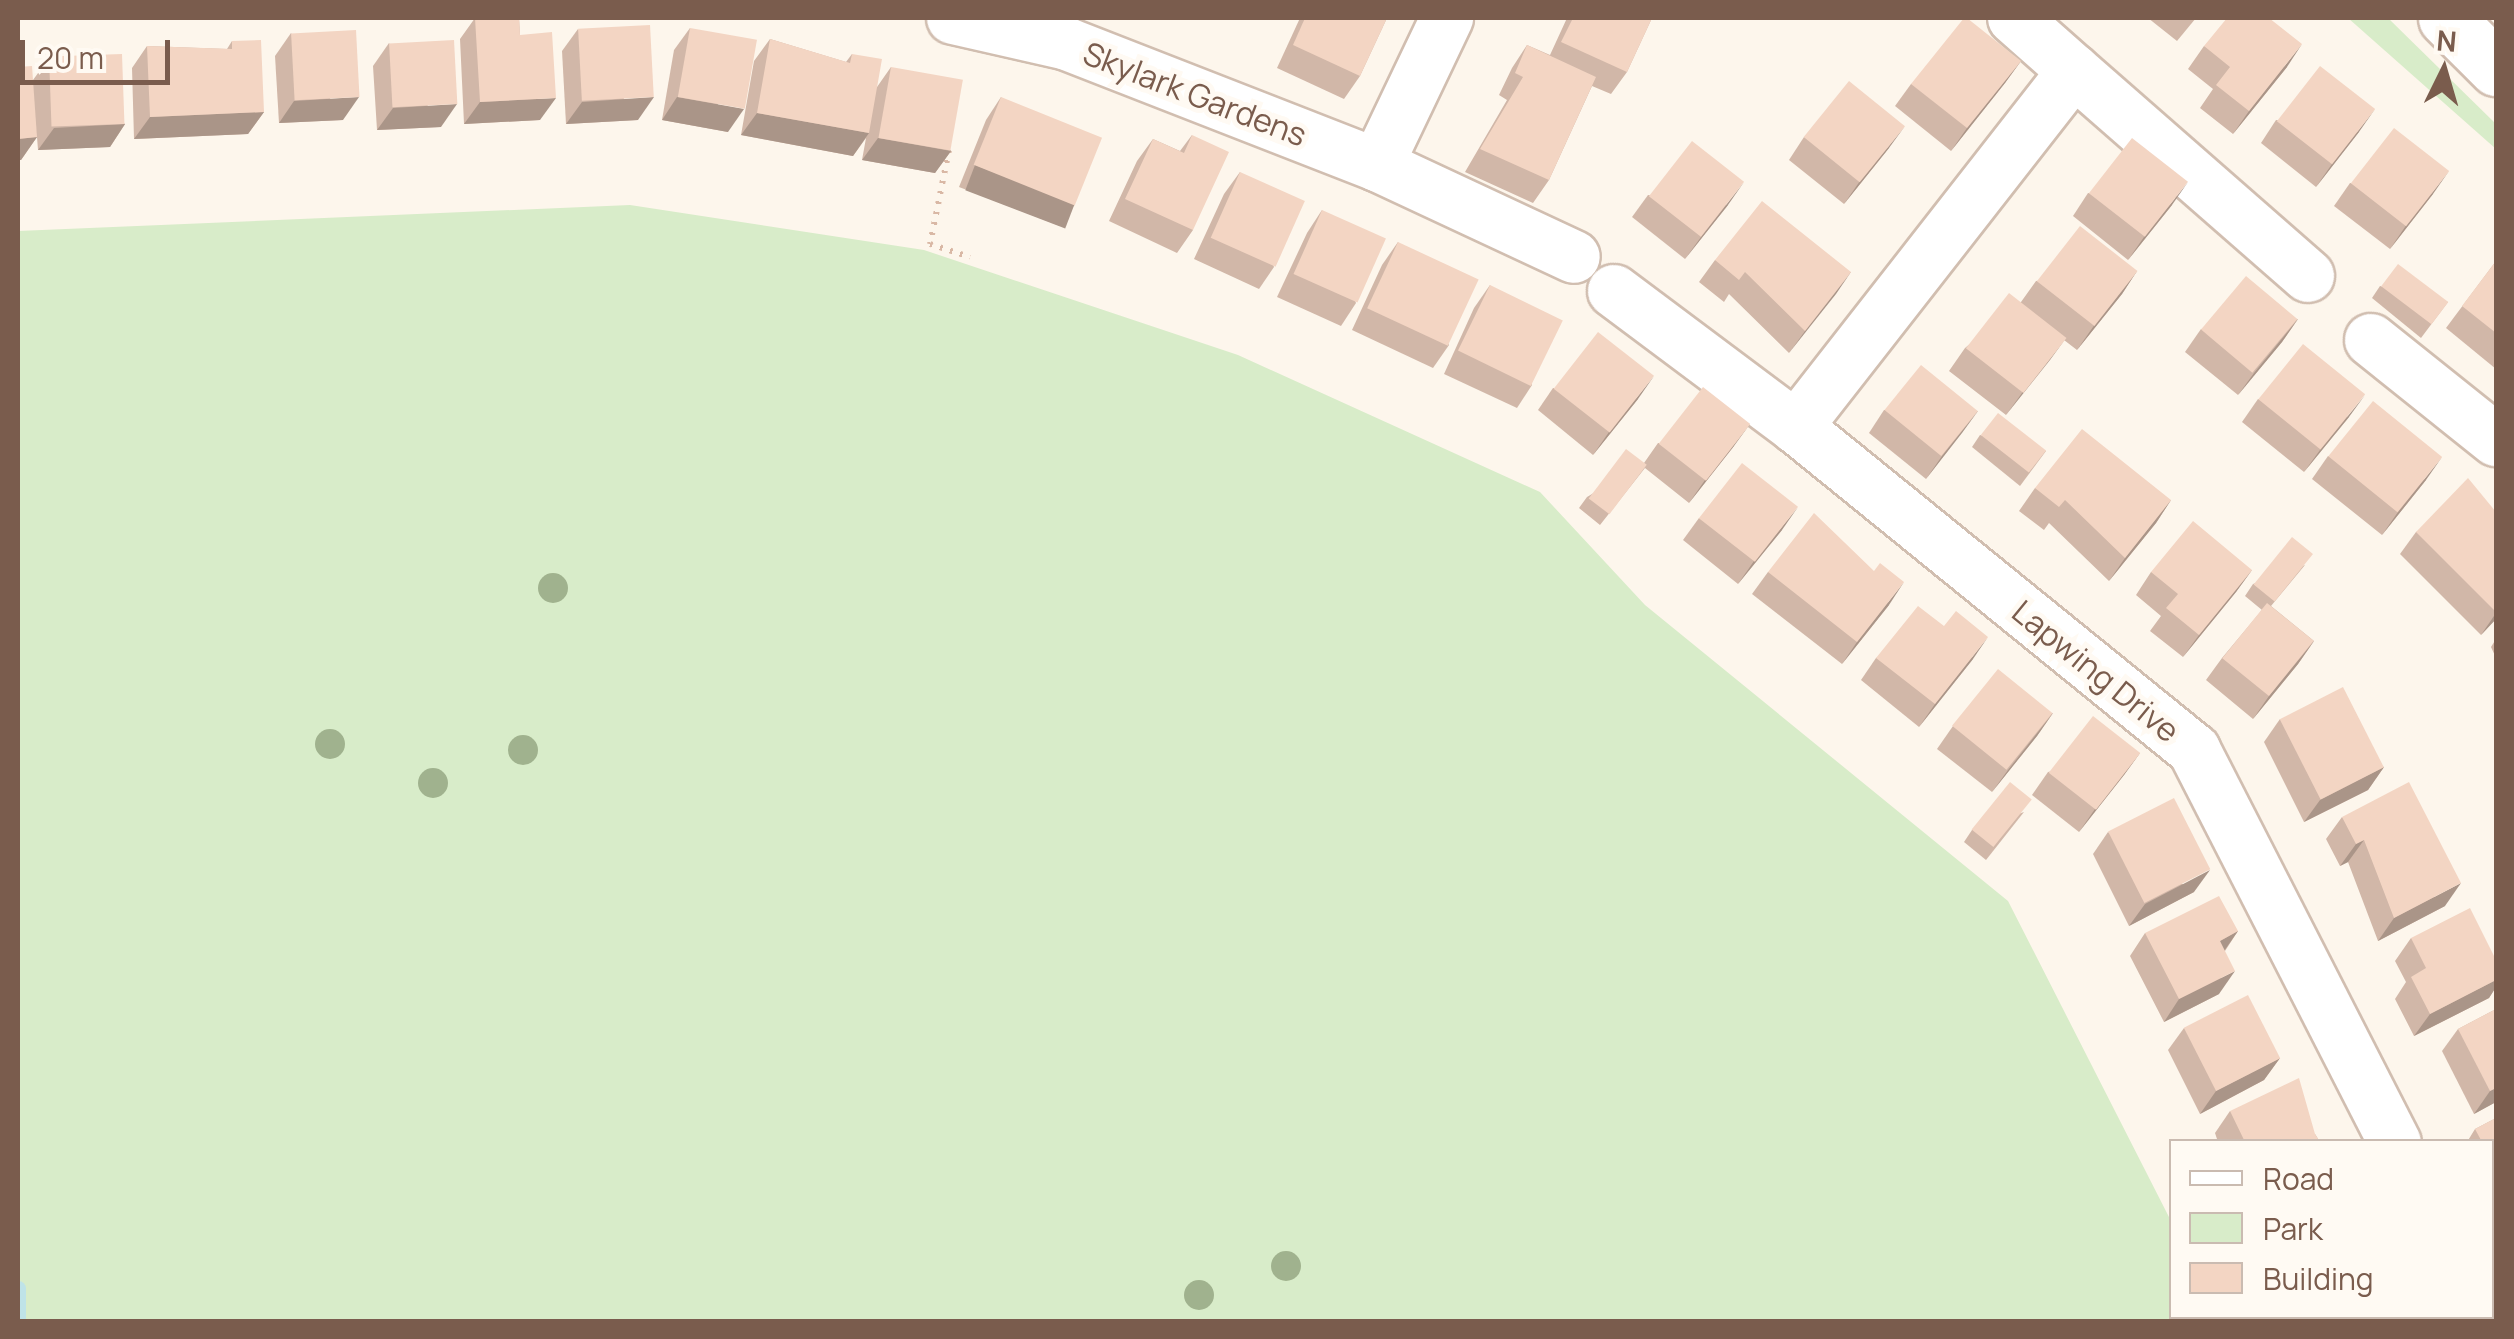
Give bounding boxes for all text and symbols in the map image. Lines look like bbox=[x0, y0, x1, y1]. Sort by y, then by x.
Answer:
scale bar bbox=[25, 20, 175, 82]
north arrow bbox=[2394, 20, 2494, 120]
text: N bbox=[2435, 20, 2458, 60]
street label: Skylark Gardens bbox=[1078, 34, 1312, 154]
text: 20 m bbox=[37, 37, 104, 78]
street label: Lapwing Drive bbox=[2005, 592, 2187, 750]
legend bbox=[2169, 1139, 2494, 1319]
text: Road bbox=[2263, 1158, 2334, 1199]
text: Park bbox=[2263, 1208, 2323, 1249]
text: Building bbox=[2263, 1258, 2374, 1299]

